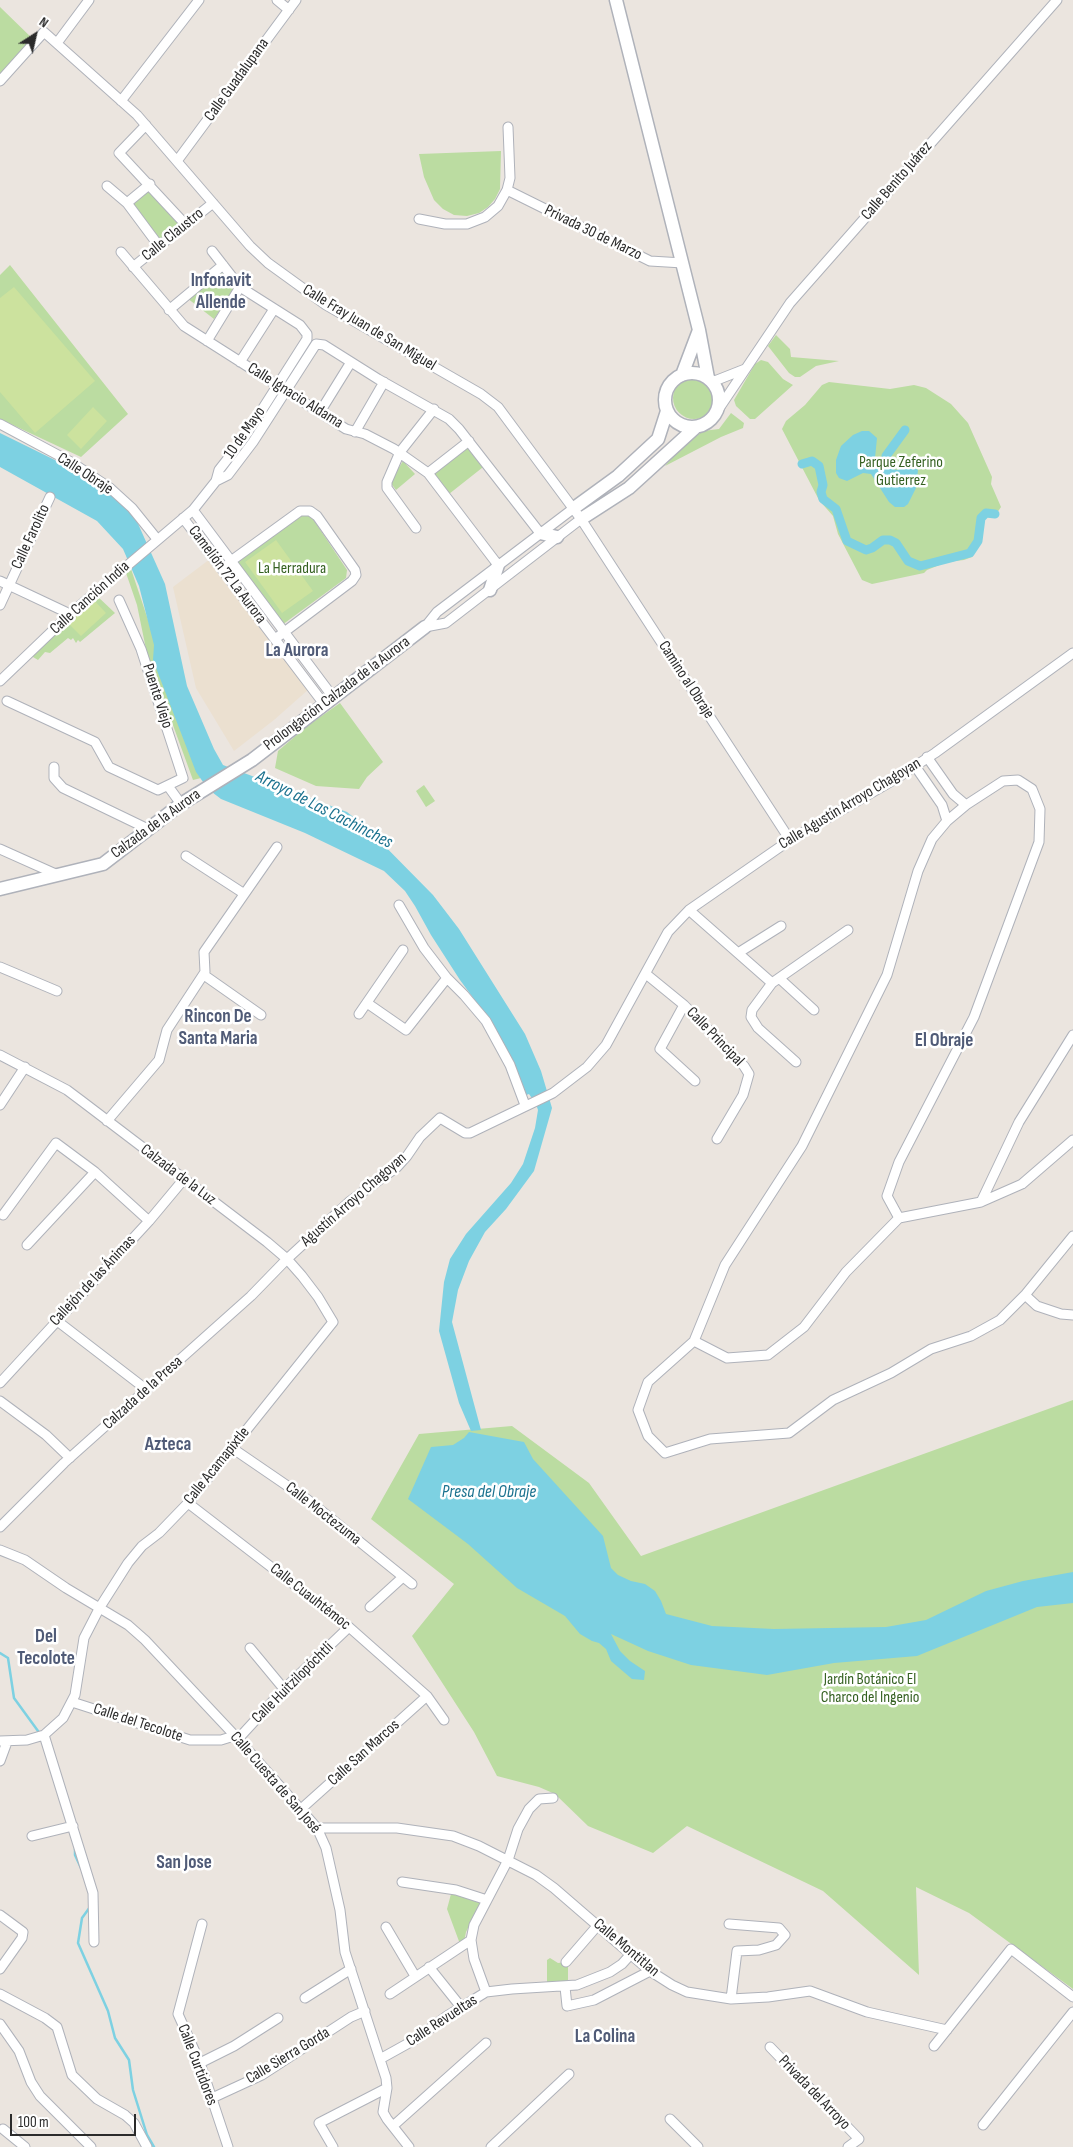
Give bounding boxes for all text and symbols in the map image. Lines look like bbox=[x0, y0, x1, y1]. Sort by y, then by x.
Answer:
north arrow bbox=[10, 10, 60, 60]
text: N bbox=[36, 13, 52, 31]
street label: Calle Guadalupana bbox=[201, 35, 273, 125]
street label: Calle Benito Juárez bbox=[857, 138, 937, 224]
street label: Privada 30 de Marzo bbox=[541, 201, 645, 265]
street label: Calle Claustro bbox=[138, 204, 208, 266]
district label: Infonavit Allende bbox=[191, 270, 251, 314]
street label: Calle Fray Juan de San Miguel bbox=[299, 281, 439, 375]
street label: Calle Ignacio Aldama bbox=[244, 359, 346, 433]
street label: 10 de Mayo bbox=[220, 403, 270, 463]
street label: Calle Obraje bbox=[53, 449, 117, 499]
park label: Parque Zeferino Gutierrez bbox=[859, 453, 943, 491]
street label: Calle Farolito bbox=[8, 502, 54, 572]
street label: Camelión 72 La Aurora bbox=[184, 522, 270, 628]
street label: Calle Canción India bbox=[46, 557, 134, 639]
park label: La Herradura bbox=[258, 559, 326, 579]
street label: Prolongación Calzada de la Aurora bbox=[260, 633, 414, 755]
street label: Camino al Obraje bbox=[654, 637, 718, 723]
district label: La Aurora bbox=[266, 640, 328, 662]
street label: Puente Viejo bbox=[138, 661, 176, 731]
street label: Calle Agustín Arroyo Chagoyan bbox=[776, 754, 924, 854]
water label: Arroyo de Las Cachinches bbox=[252, 766, 396, 854]
street label: Calzada de la Aurora bbox=[107, 785, 205, 863]
street label: Calle Principal bbox=[682, 1003, 748, 1071]
district label: Rincon De Santa Maria bbox=[178, 1006, 258, 1050]
district label: El Obraje bbox=[915, 1030, 973, 1052]
street label: Calzada de la Luz bbox=[136, 1140, 220, 1210]
street label: Agustín Arroyo Chagoyan bbox=[297, 1149, 411, 1251]
street label: Callejón de las Ánimas bbox=[46, 1232, 140, 1330]
street label: Calzada de la Presa bbox=[99, 1352, 187, 1434]
street label: Calle Acamapixtle bbox=[180, 1423, 254, 1509]
district label: Azteca bbox=[145, 1434, 191, 1456]
street label: Calle Moctezuma bbox=[281, 1478, 365, 1550]
water label: Presa del Obraje bbox=[442, 1481, 536, 1503]
street label: Calle Cuauhtémoc bbox=[266, 1559, 354, 1635]
district label: Del Tecolote bbox=[17, 1626, 75, 1670]
street label: Calle Huitzilopóchtli bbox=[248, 1638, 338, 1728]
park label: Jardín Botánico El Charco del Ingenio bbox=[821, 1670, 919, 1708]
street label: Calle del Tecolote bbox=[91, 1700, 185, 1746]
street label: Calle San Marcos bbox=[324, 1716, 404, 1790]
street label: Calle Cuesta de San José bbox=[226, 1728, 324, 1838]
district label: San Jose bbox=[156, 1852, 212, 1874]
street label: Calle Montitlan bbox=[589, 1915, 663, 1981]
street label: Calle Revueltas bbox=[403, 1991, 481, 2051]
street label: Calle Curtidores bbox=[173, 2022, 221, 2108]
street label: Calle Sierra Gorda bbox=[243, 2023, 333, 2089]
district label: La Colina bbox=[575, 2026, 635, 2048]
street label: Privada del Arroyo bbox=[774, 2052, 854, 2134]
scale bar bbox=[12, 2104, 139, 2136]
text: 100 m bbox=[18, 2113, 49, 2132]

